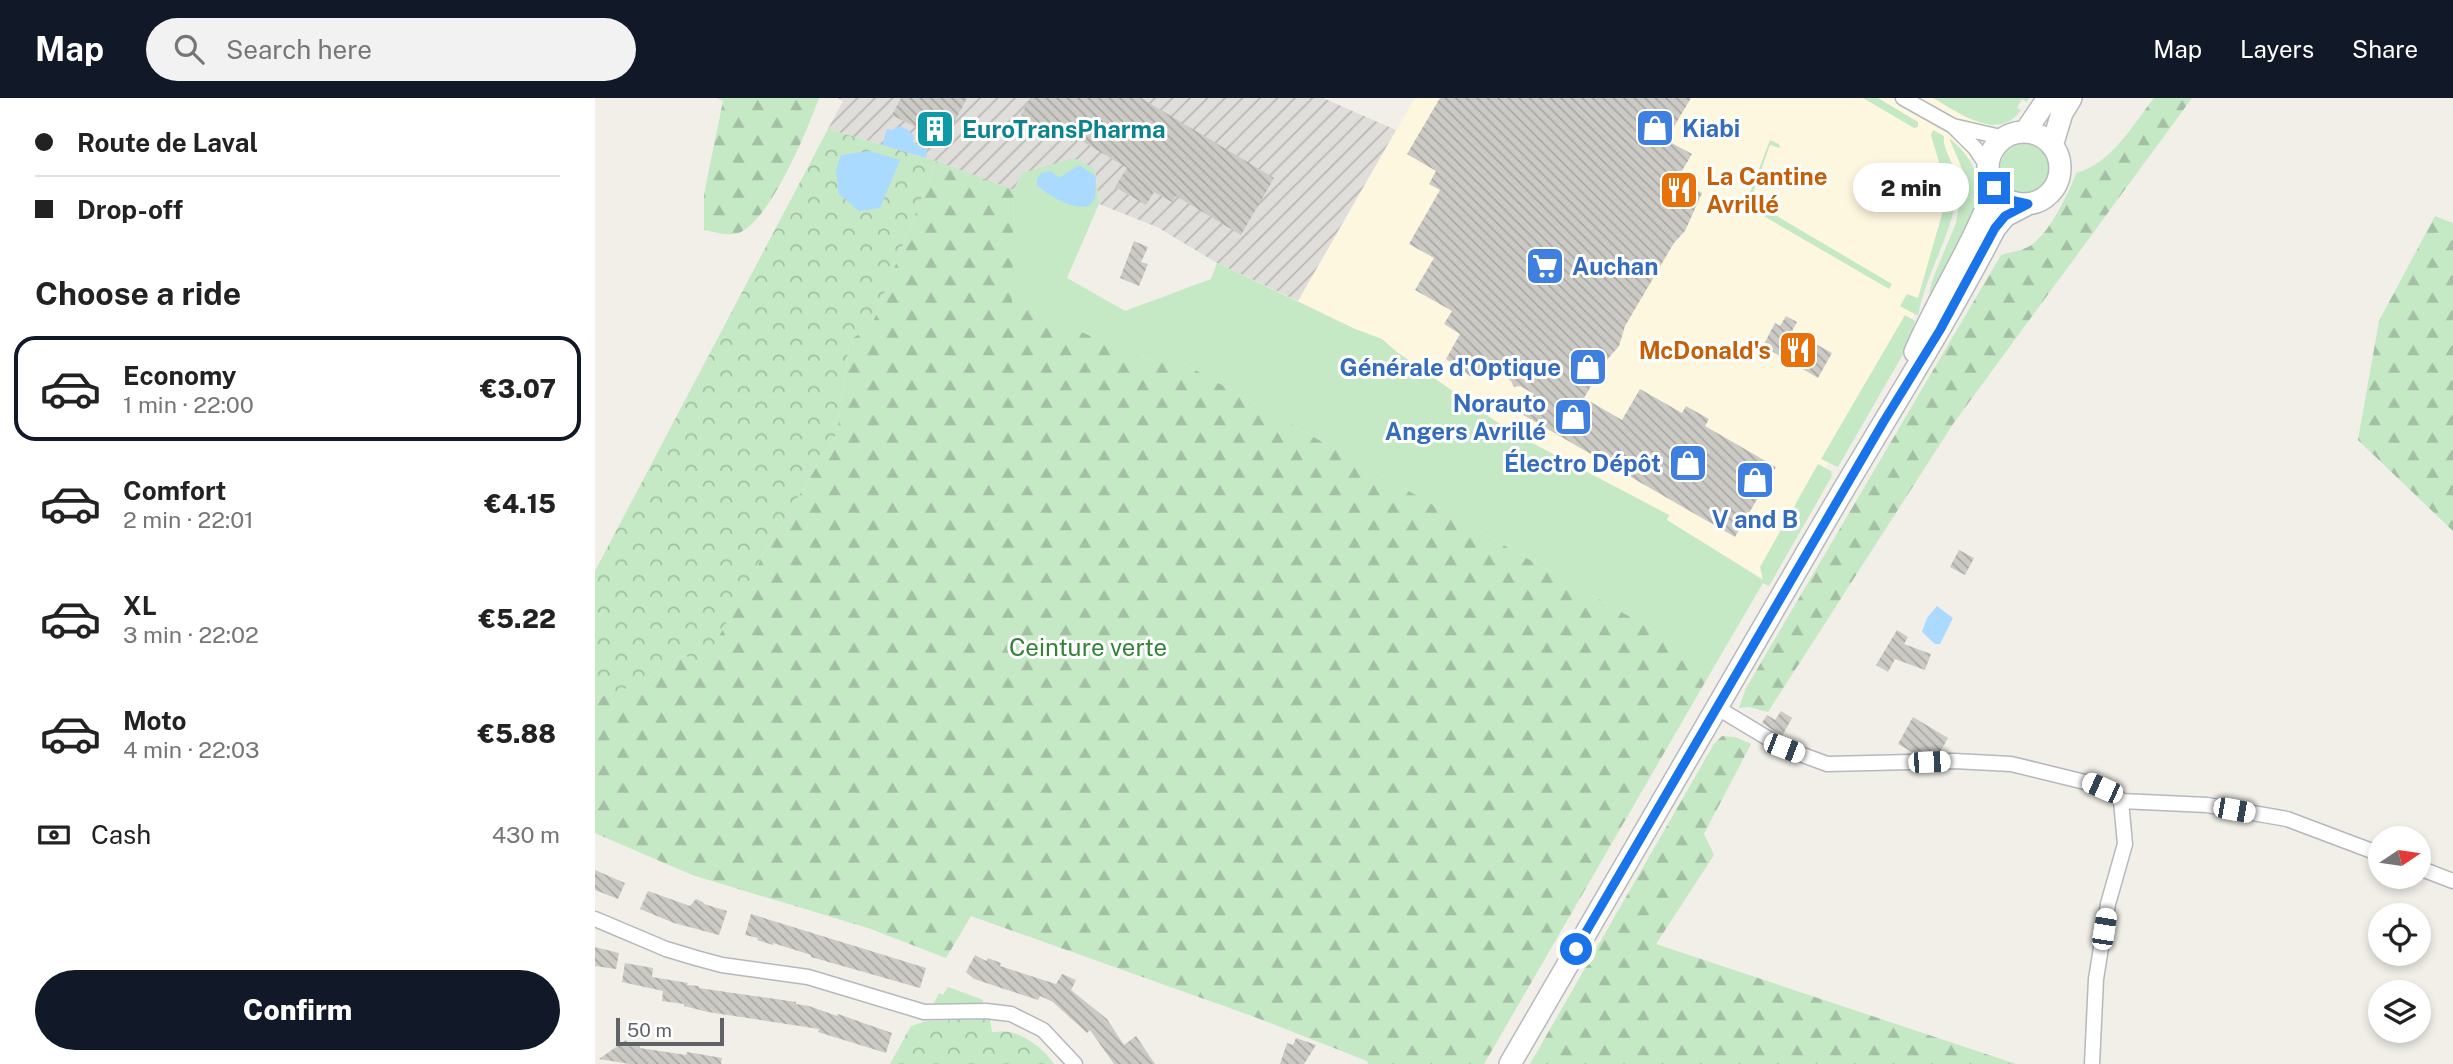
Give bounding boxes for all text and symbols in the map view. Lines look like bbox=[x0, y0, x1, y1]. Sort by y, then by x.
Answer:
search box bbox=[146, 18, 636, 81]
text: Map bbox=[35, 30, 104, 68]
icon: search bbox=[170, 30, 208, 68]
text: Search here bbox=[226, 34, 372, 65]
text: Map bbox=[2153, 35, 2202, 63]
text: Layers bbox=[2240, 35, 2314, 63]
text: Share bbox=[2352, 35, 2418, 63]
shop icon: Kiabi bbox=[1634, 107, 1676, 149]
building icon: EuroTransPharma bbox=[914, 108, 956, 150]
place label: Kiabi bbox=[1682, 114, 1740, 142]
place label: EuroTransPharma bbox=[962, 115, 1166, 143]
text: Route de Laval bbox=[77, 127, 258, 158]
place label: La Cantine Avrillé bbox=[1706, 162, 1828, 218]
callout: 2 min bbox=[1854, 164, 1969, 212]
restaurant icon: La Cantine Avrillé bbox=[1658, 169, 1700, 211]
route end bbox=[1978, 172, 2010, 204]
text: 2 min bbox=[1880, 174, 1942, 201]
text: Drop-off bbox=[77, 194, 183, 225]
supermarket icon: Auchan bbox=[1524, 245, 1566, 287]
place label: Auchan bbox=[1572, 252, 1658, 280]
text: Choose a ride bbox=[35, 275, 241, 312]
restaurant icon: McDonald's bbox=[1777, 329, 1819, 371]
place label: McDonald's bbox=[1639, 336, 1771, 364]
shop icon: Générale d'Optique bbox=[1567, 346, 1609, 388]
place label: Générale d'Optique bbox=[1340, 353, 1561, 381]
icon: car bbox=[39, 357, 102, 420]
text: Economy bbox=[123, 360, 236, 391]
text: €3.07 bbox=[480, 373, 556, 404]
place label: Norauto Angers Avrillé bbox=[1385, 389, 1546, 445]
text: 1 min · 22:00 bbox=[123, 391, 254, 418]
shop icon: Norauto Angers Avrillé bbox=[1552, 396, 1594, 438]
shop icon: Électro Dépôt bbox=[1667, 442, 1709, 484]
place label: Électro Dépôt bbox=[1504, 449, 1661, 477]
shop icon: V and B bbox=[1734, 459, 1776, 501]
icon: car bbox=[39, 472, 102, 535]
text: Comfort bbox=[123, 475, 226, 506]
text: €4.15 bbox=[484, 488, 556, 519]
place label: V and B bbox=[1712, 505, 1798, 533]
text: 2 min · 22:01 bbox=[123, 506, 254, 533]
icon: car bbox=[39, 587, 102, 650]
text: XL bbox=[123, 590, 157, 621]
text: €5.22 bbox=[478, 603, 556, 634]
text: 3 min · 22:02 bbox=[123, 621, 259, 648]
park label: Ceinture verte bbox=[1009, 633, 1167, 661]
icon: car bbox=[39, 702, 102, 765]
text: Moto bbox=[123, 705, 186, 736]
text: €5.88 bbox=[478, 718, 556, 749]
car bbox=[1761, 731, 1808, 765]
text: 4 min · 22:03 bbox=[123, 736, 259, 763]
car bbox=[1908, 751, 1951, 773]
car bbox=[2079, 770, 2126, 806]
car bbox=[2212, 796, 2257, 824]
icon: cash bbox=[35, 816, 73, 854]
text: Cash bbox=[91, 819, 151, 850]
text: 430 m bbox=[492, 821, 560, 848]
north arrow bbox=[2368, 826, 2431, 889]
map controls bbox=[2368, 826, 2431, 1043]
button: locate bbox=[2368, 903, 2431, 966]
car bbox=[2091, 907, 2118, 951]
route start bbox=[1560, 933, 1592, 965]
button: Confirm bbox=[35, 970, 560, 1050]
button: layers bbox=[2368, 980, 2431, 1043]
scale bar bbox=[616, 1015, 725, 1047]
text: 50 m bbox=[627, 1019, 672, 1041]

